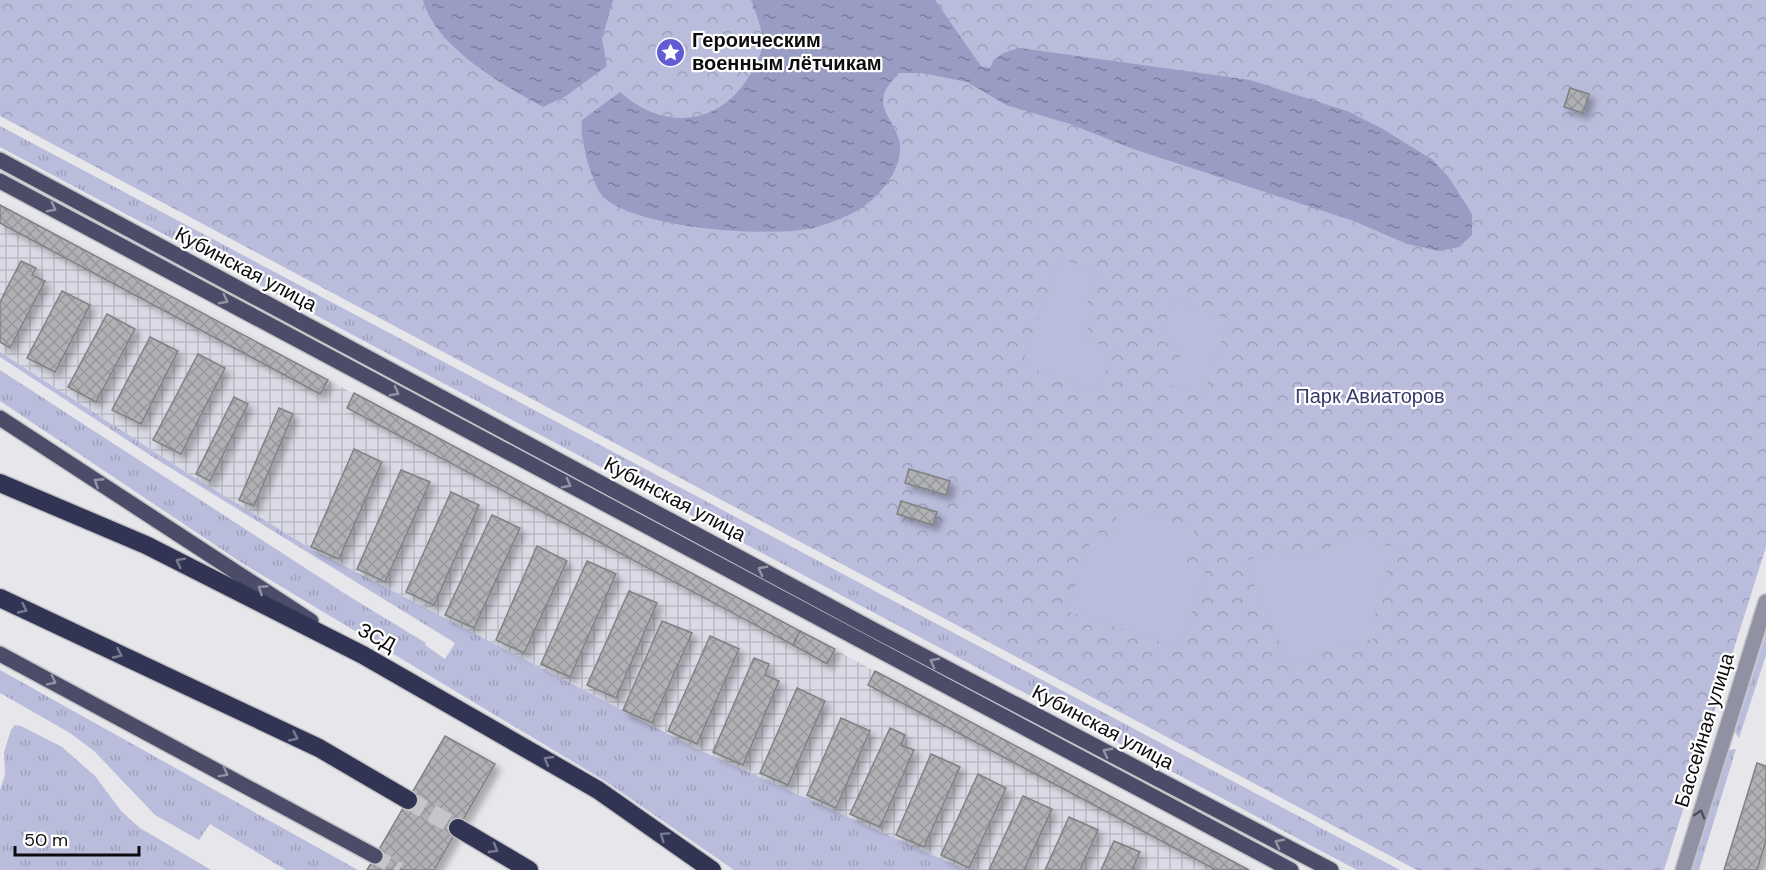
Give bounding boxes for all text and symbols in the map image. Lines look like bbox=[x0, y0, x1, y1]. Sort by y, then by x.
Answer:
place label: Героическим военным лётчикам bbox=[692, 27, 882, 76]
place icon: Героическим военным лётчикам bbox=[655, 36, 687, 68]
one-way arrow bbox=[45, 201, 56, 212]
street label: Кубинская улица bbox=[171, 221, 322, 318]
one-way arrow bbox=[217, 293, 228, 304]
park label: Парк Авиаторов bbox=[1295, 383, 1445, 409]
one-way arrow bbox=[389, 385, 400, 396]
street label: Кубинская улица bbox=[600, 451, 751, 548]
one-way arrow bbox=[561, 477, 572, 488]
one-way arrow bbox=[94, 478, 104, 490]
one-way arrow bbox=[175, 558, 186, 570]
one-way arrow bbox=[758, 566, 768, 577]
one-way arrow bbox=[257, 585, 268, 596]
one-way arrow bbox=[17, 601, 28, 613]
street label: ЗСД bbox=[354, 616, 401, 658]
one-way arrow bbox=[111, 646, 122, 658]
street label: Бассейная улица bbox=[1668, 649, 1740, 810]
one-way arrow bbox=[930, 658, 940, 669]
one-way arrow bbox=[46, 674, 56, 685]
street label: Кубинская улица bbox=[1028, 679, 1179, 776]
one-way arrow bbox=[288, 729, 299, 741]
one-way arrow bbox=[1102, 748, 1113, 760]
one-way arrow bbox=[544, 756, 554, 768]
one-way arrow bbox=[218, 766, 228, 777]
one-way arrow bbox=[1693, 809, 1705, 820]
scale bar bbox=[15, 819, 140, 857]
text: 50 m bbox=[24, 828, 68, 852]
one-way arrow bbox=[660, 832, 671, 843]
one-way arrow bbox=[1275, 839, 1286, 850]
one-way arrow bbox=[488, 842, 498, 853]

